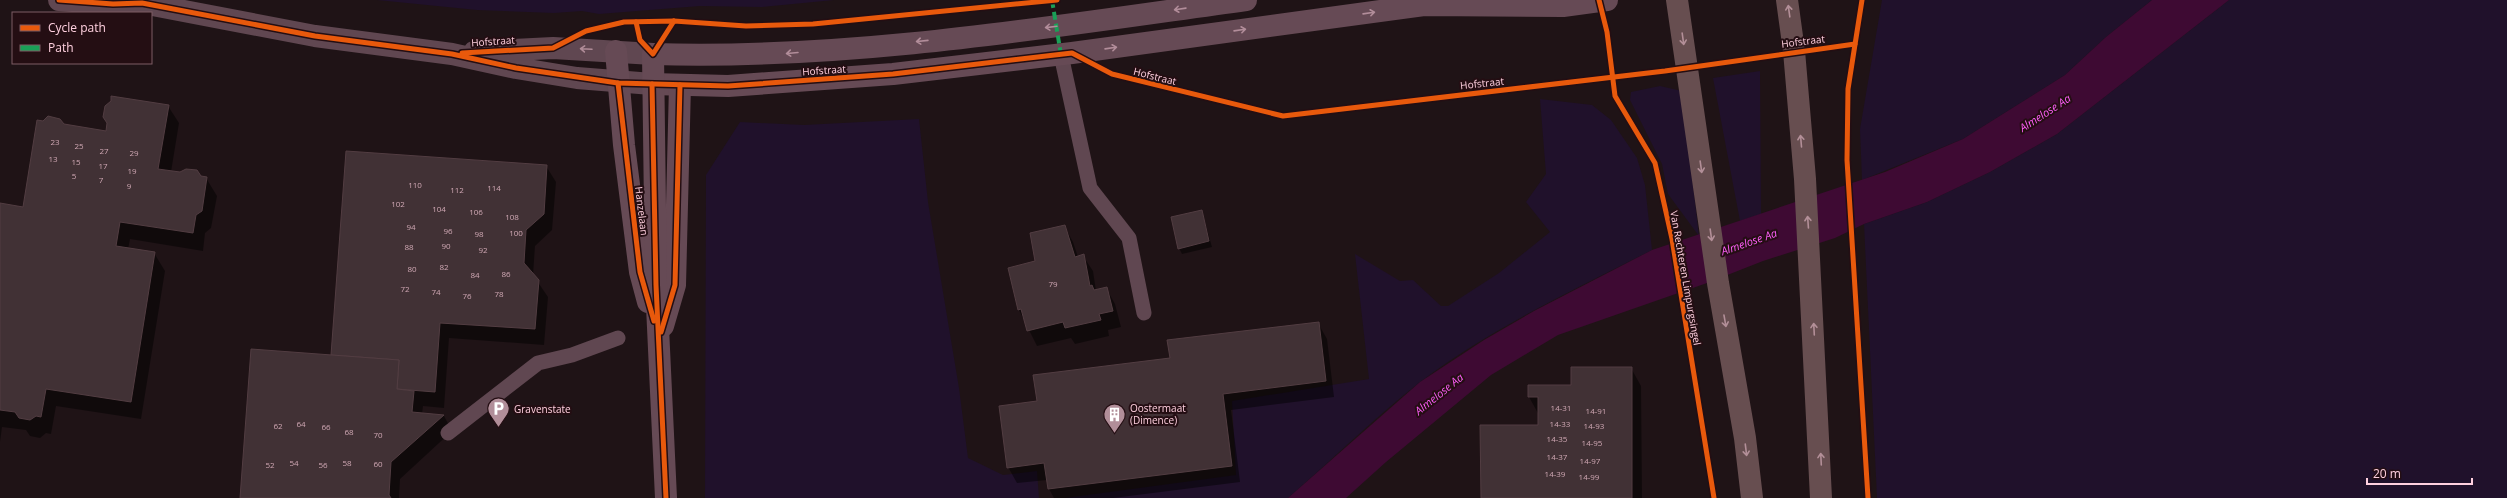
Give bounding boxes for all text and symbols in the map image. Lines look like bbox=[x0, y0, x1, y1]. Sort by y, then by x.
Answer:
one-way arrow bbox=[1174, 5, 1187, 13]
one-way arrow bbox=[1785, 5, 1793, 18]
one-way arrow bbox=[1362, 9, 1375, 17]
legend bbox=[12, 12, 152, 64]
text: Cycle path bbox=[48, 19, 106, 36]
one-way arrow bbox=[1045, 23, 1058, 31]
one-way arrow bbox=[1233, 26, 1246, 34]
street label: Hofstraat bbox=[1780, 31, 1826, 51]
street label: Hofstraat bbox=[471, 32, 516, 50]
one-way arrow bbox=[1679, 32, 1687, 45]
one-way arrow bbox=[916, 38, 929, 45]
text: Path bbox=[48, 39, 74, 56]
one-way arrow bbox=[1104, 44, 1117, 52]
one-way arrow bbox=[580, 46, 593, 53]
one-way arrow bbox=[786, 49, 799, 56]
street label: Hofstraat bbox=[802, 61, 847, 79]
street label: Hofstraat bbox=[1132, 64, 1178, 88]
street label: Hofstraat bbox=[1459, 74, 1505, 92]
water label: Almelose Aa bbox=[2015, 90, 2073, 135]
one-way arrow bbox=[1798, 135, 1805, 148]
house number: 23 bbox=[50, 136, 60, 147]
house number: 25 bbox=[74, 140, 84, 151]
house number: 27 bbox=[99, 145, 109, 156]
house number: 29 bbox=[129, 147, 139, 158]
house number: 13 bbox=[48, 153, 58, 164]
house number: 15 bbox=[71, 156, 81, 167]
house number: 17 bbox=[98, 160, 108, 171]
one-way arrow bbox=[1697, 160, 1705, 173]
house number: 19 bbox=[127, 165, 137, 176]
house number: 5 bbox=[72, 170, 77, 181]
house number: 7 bbox=[99, 174, 104, 185]
house number: 110 bbox=[408, 179, 422, 190]
house number: 9 bbox=[127, 180, 132, 191]
house number: 114 bbox=[487, 182, 501, 193]
house number: 112 bbox=[450, 184, 464, 195]
street label: Hanzelaan bbox=[632, 186, 652, 236]
house number: 102 bbox=[391, 198, 405, 209]
house number: 104 bbox=[432, 203, 446, 214]
house number: 106 bbox=[469, 206, 483, 217]
street label: Van Rechteren Limpurgsingel bbox=[1667, 210, 1705, 346]
house number: 108 bbox=[505, 211, 519, 222]
one-way arrow bbox=[1804, 216, 1811, 229]
house number: 94 bbox=[406, 221, 416, 232]
house number: 96 bbox=[443, 225, 453, 236]
water label: Almelose Aa bbox=[1718, 225, 1779, 258]
house number: 100 bbox=[509, 227, 523, 238]
house number: 98 bbox=[474, 228, 484, 239]
one-way arrow bbox=[1707, 228, 1715, 241]
house number: 90 bbox=[441, 240, 451, 251]
house number: 88 bbox=[404, 241, 414, 252]
house number: 92 bbox=[478, 244, 488, 255]
house number: 82 bbox=[439, 261, 449, 272]
house number: 80 bbox=[407, 263, 417, 274]
house number: 86 bbox=[501, 268, 511, 279]
house number: 84 bbox=[470, 269, 480, 280]
house number: 79 bbox=[1048, 278, 1058, 289]
house number: 72 bbox=[400, 283, 410, 294]
house number: 74 bbox=[431, 286, 441, 297]
house number: 78 bbox=[494, 288, 504, 299]
house number: 76 bbox=[462, 290, 472, 301]
one-way arrow bbox=[1721, 315, 1729, 328]
one-way arrow bbox=[1810, 323, 1817, 336]
water label: Almelose Aa bbox=[1410, 369, 1466, 418]
parking icon: Gravenstate bbox=[486, 396, 512, 429]
building icon: Oostermaat (Dimence) bbox=[1102, 401, 1128, 434]
place label: Oostermaat (Dimence) bbox=[1130, 401, 1186, 427]
place label: Gravenstate bbox=[514, 402, 571, 416]
house number: 14-31 bbox=[1551, 402, 1571, 413]
house number: 14-91 bbox=[1586, 405, 1606, 416]
house number: 64 bbox=[296, 418, 306, 429]
house number: 14-33 bbox=[1550, 418, 1571, 429]
house number: 62 bbox=[273, 420, 283, 431]
house number: 14-93 bbox=[1584, 420, 1605, 431]
house number: 66 bbox=[321, 421, 331, 432]
house number: 68 bbox=[344, 426, 354, 437]
house number: 70 bbox=[373, 429, 383, 440]
house number: 14-35 bbox=[1547, 433, 1568, 444]
house number: 14-95 bbox=[1582, 437, 1603, 448]
one-way arrow bbox=[1743, 443, 1750, 456]
house number: 14-37 bbox=[1547, 451, 1568, 462]
one-way arrow bbox=[1817, 453, 1824, 466]
house number: 14-97 bbox=[1580, 455, 1601, 466]
house number: 54 bbox=[289, 457, 299, 468]
house number: 58 bbox=[342, 457, 352, 468]
house number: 60 bbox=[373, 458, 383, 469]
house number: 52 bbox=[265, 459, 275, 470]
house number: 56 bbox=[318, 459, 328, 470]
scale bar bbox=[2367, 460, 2472, 486]
text: 20 m bbox=[2373, 465, 2401, 482]
house number: 14-39 bbox=[1545, 468, 1566, 479]
house number: 14-99 bbox=[1579, 471, 1600, 482]

